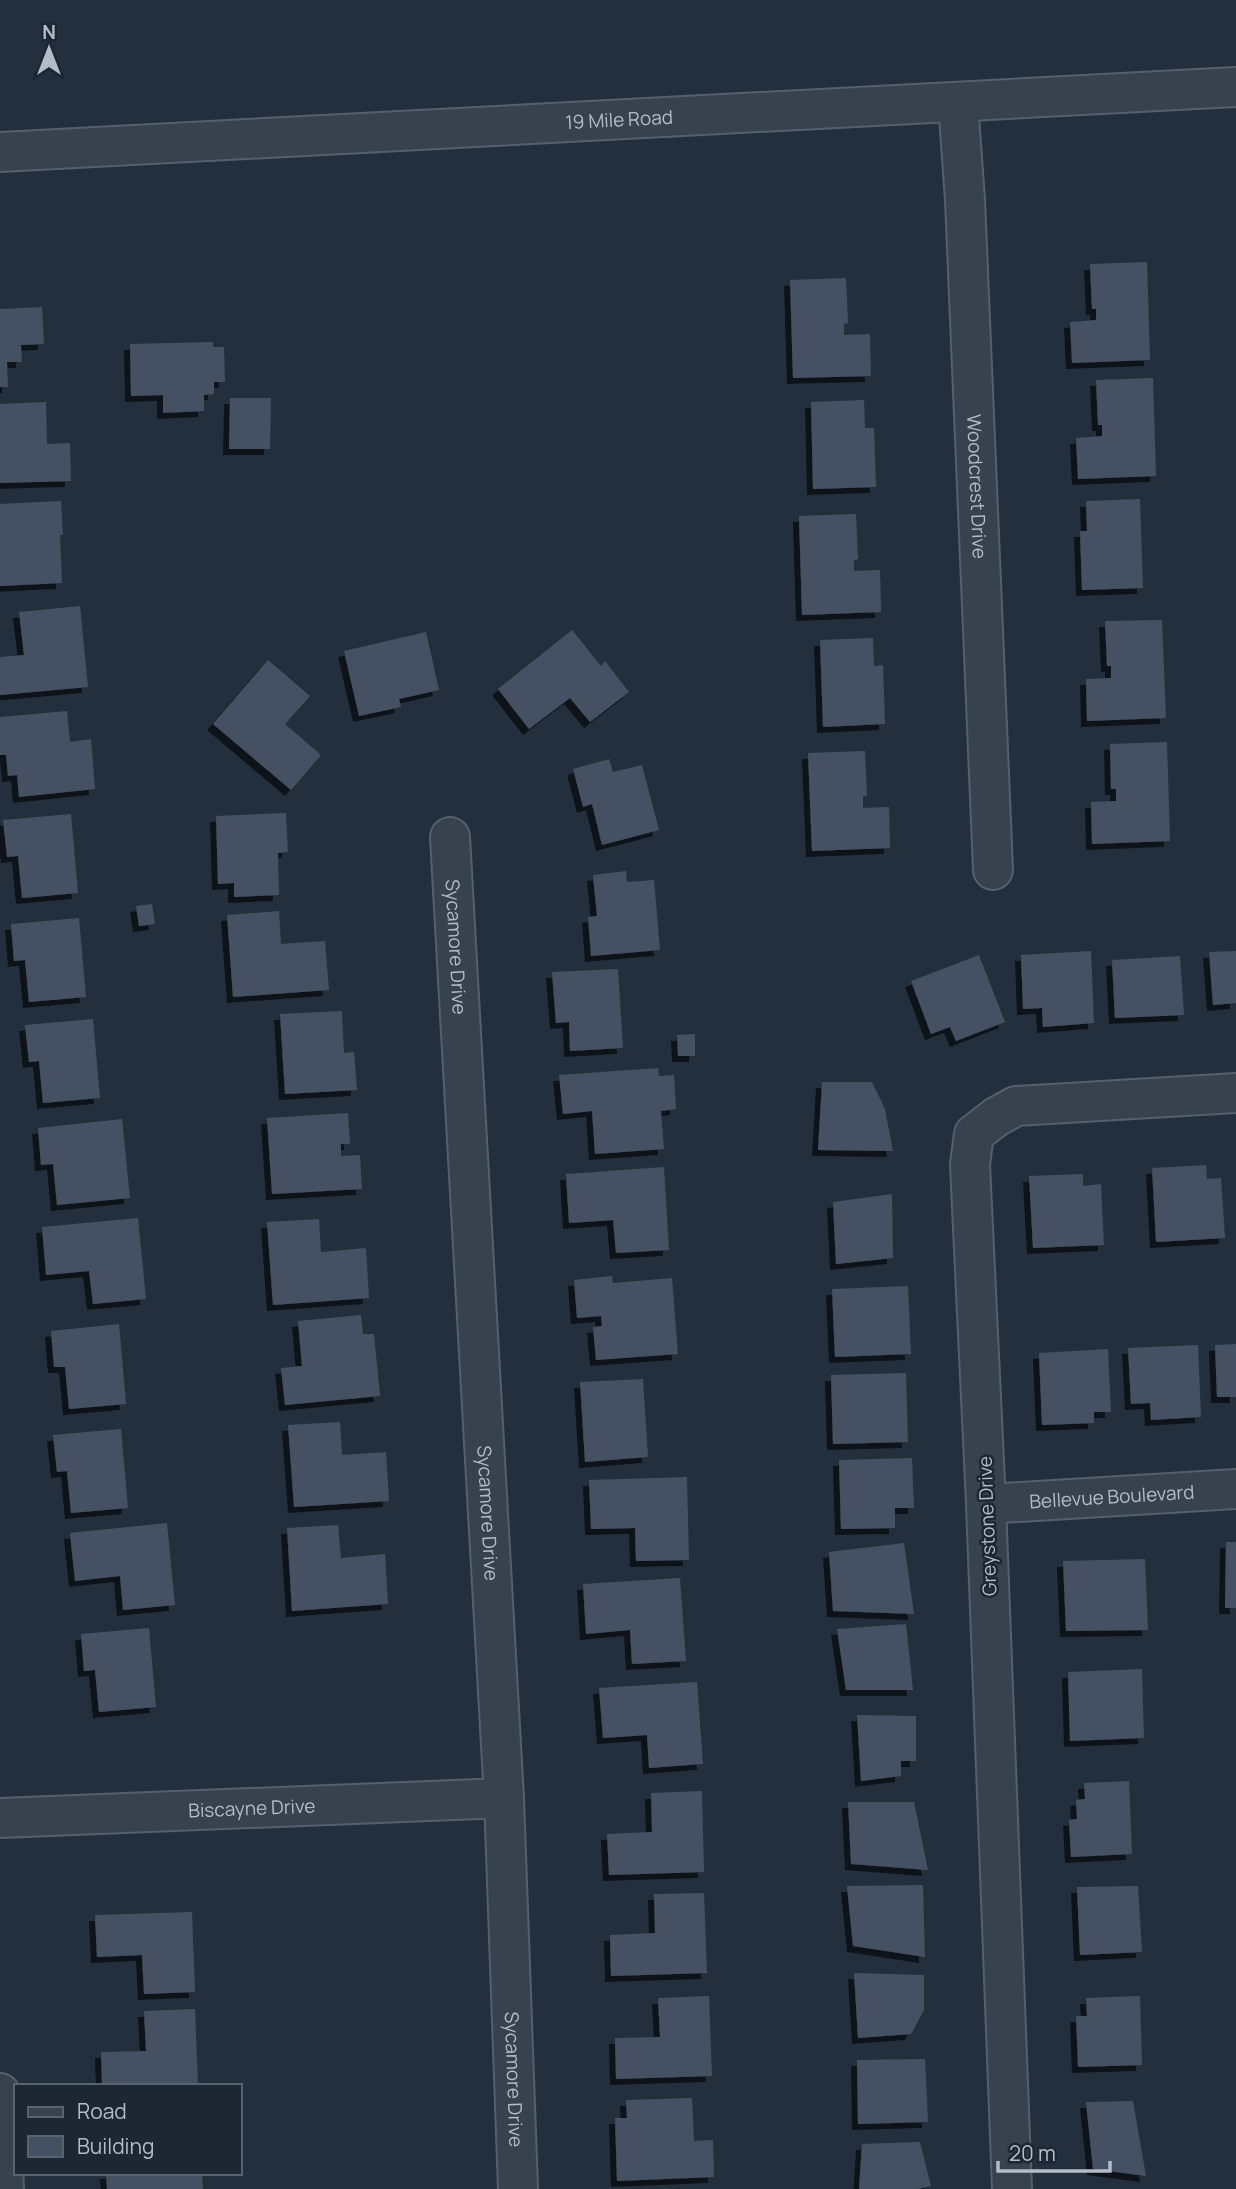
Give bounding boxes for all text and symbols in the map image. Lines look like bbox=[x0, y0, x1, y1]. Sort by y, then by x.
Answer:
north arrow bbox=[14, 14, 84, 84]
text: N bbox=[42, 19, 56, 45]
street label: 19 Mile Road bbox=[565, 104, 674, 135]
street label: Woodcrest Drive bbox=[961, 414, 993, 559]
street label: Sycamore Drive bbox=[439, 878, 473, 1015]
street label: Sycamore Drive bbox=[471, 1445, 505, 1581]
street label: Greystone Drive bbox=[972, 1456, 1002, 1596]
street label: Bellevue Boulevard bbox=[1029, 1479, 1195, 1514]
street label: Biscayne Drive bbox=[188, 1792, 316, 1824]
street label: Sycamore Drive bbox=[499, 2011, 529, 2148]
legend bbox=[14, 2084, 242, 2175]
text: Road bbox=[77, 2097, 127, 2125]
scale bar bbox=[998, 2130, 1110, 2174]
text: Building bbox=[77, 2132, 154, 2160]
text: 20 m bbox=[1009, 2139, 1056, 2167]

